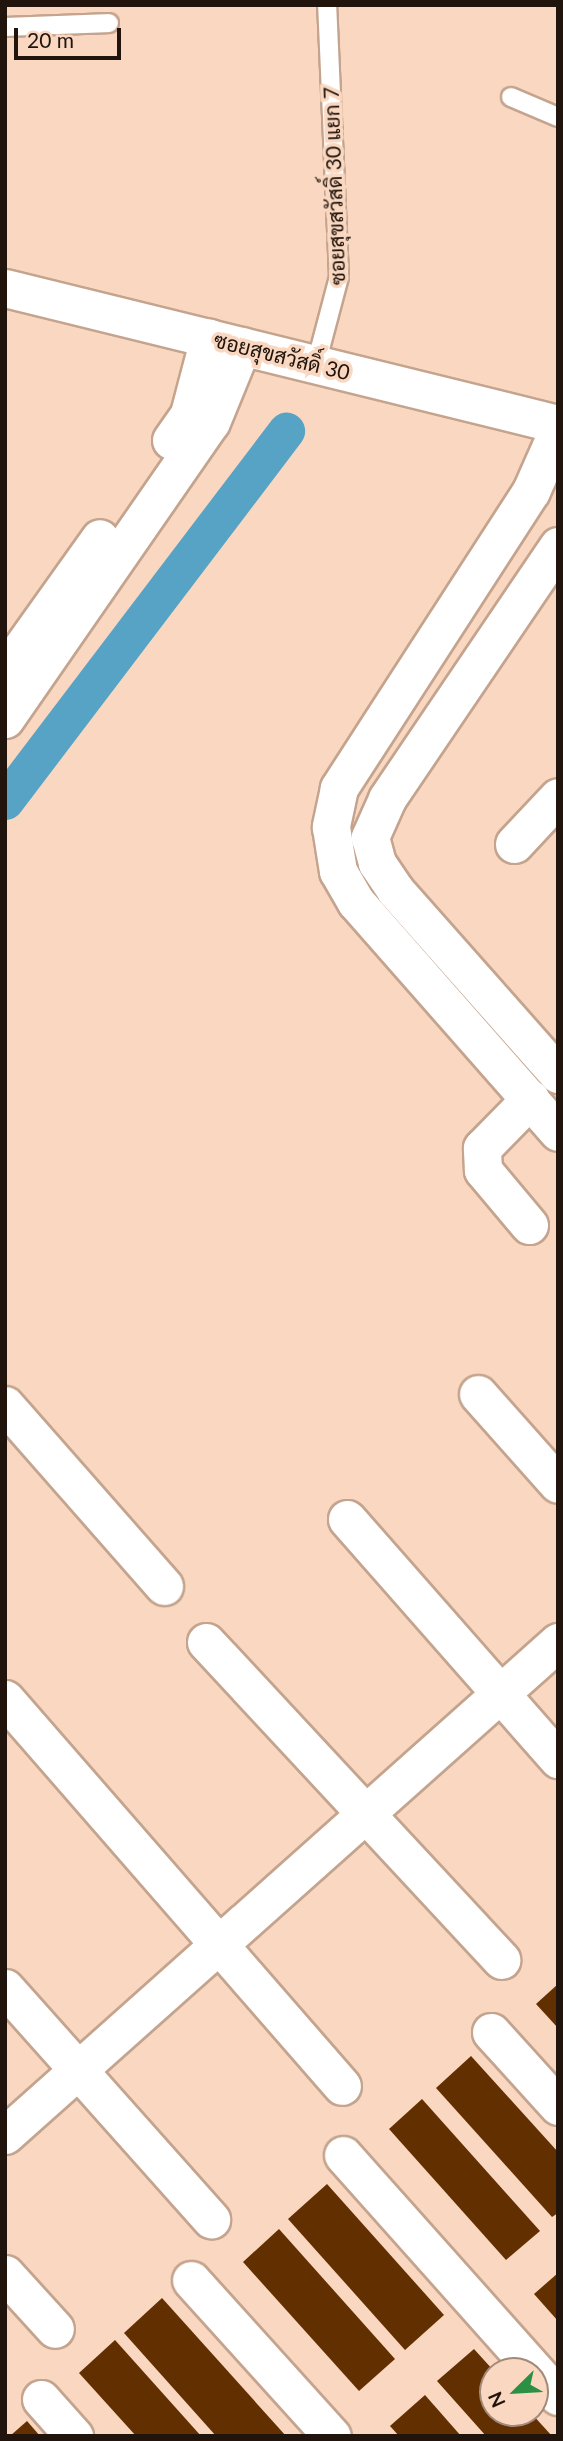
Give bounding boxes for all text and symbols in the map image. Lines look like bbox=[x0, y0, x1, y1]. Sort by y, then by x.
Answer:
scale bar bbox=[18, 14, 124, 58]
text: 20 m bbox=[27, 27, 74, 52]
street label: ซอยสุขสวัสดิ์ 30 แยก 7 bbox=[318, 86, 350, 286]
street label: ซอยสุขสวัสดิ์ 30 bbox=[211, 327, 353, 385]
north arrow bbox=[479, 2357, 549, 2427]
text: N bbox=[483, 2389, 510, 2411]

